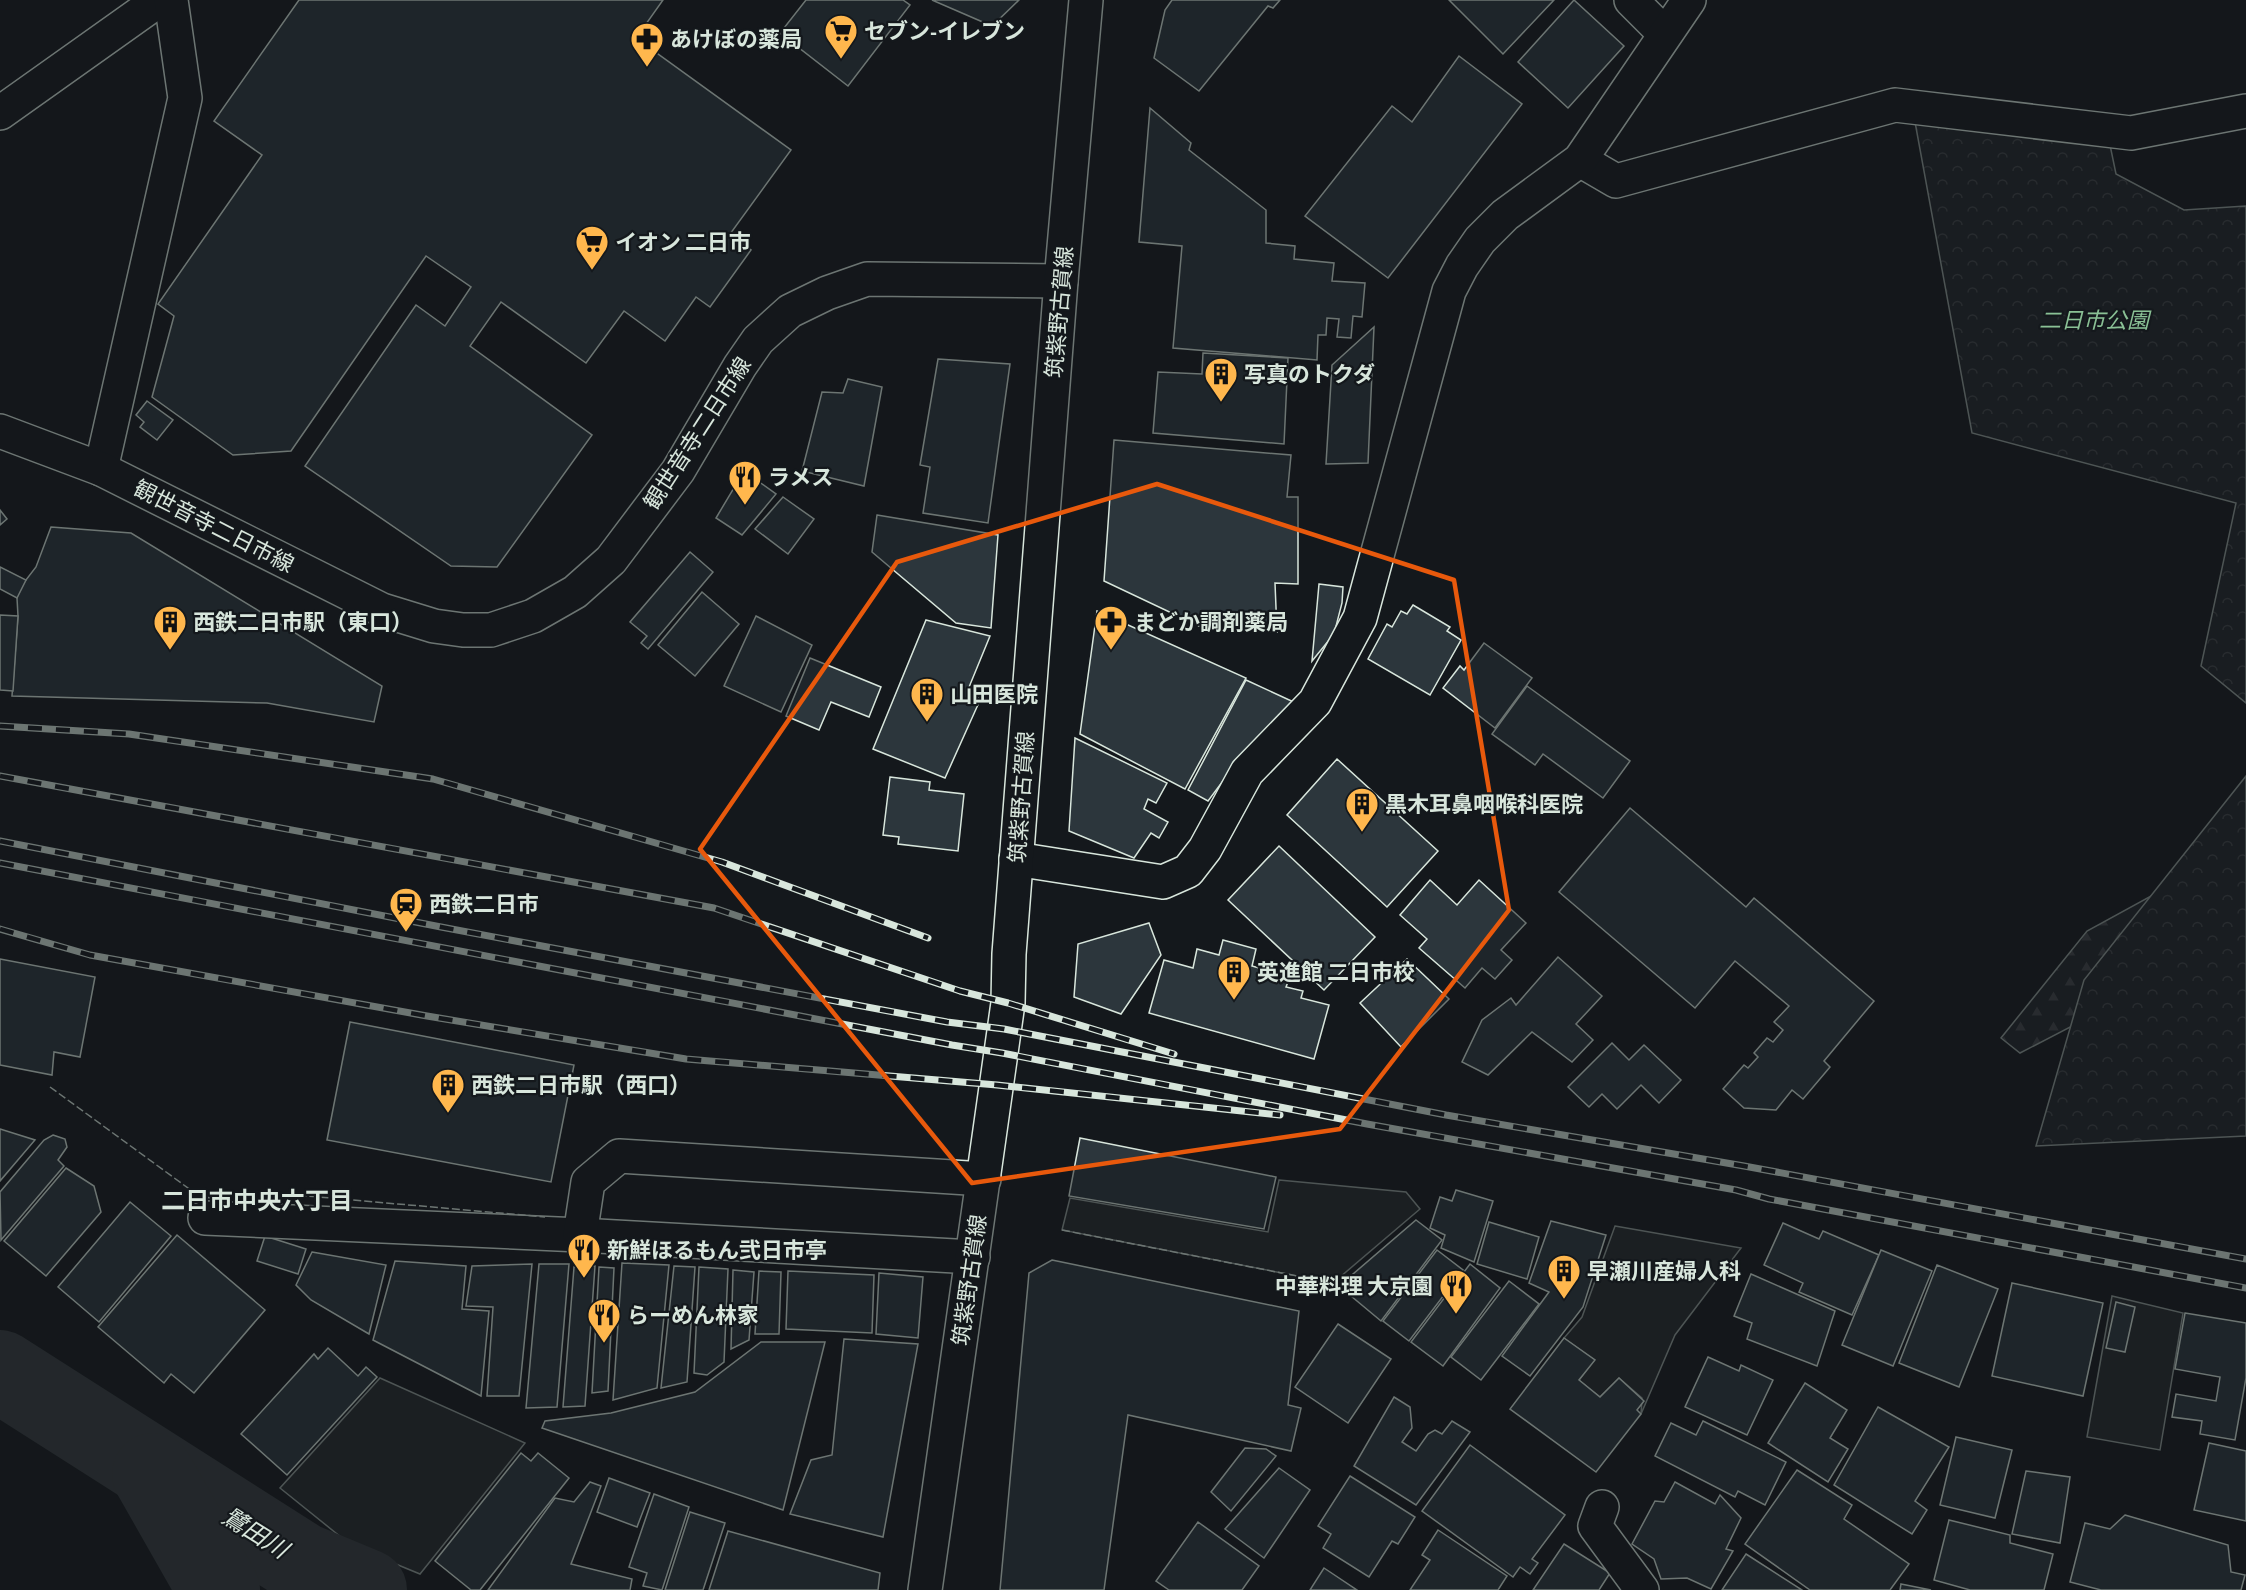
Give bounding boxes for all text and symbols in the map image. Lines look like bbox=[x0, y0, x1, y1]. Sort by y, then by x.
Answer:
supermarket icon: セブン-イレブン bbox=[823, 13, 859, 60]
place label: セブン-イレブン bbox=[864, 18, 1025, 45]
pharmacy icon: あけぼの薬局 bbox=[629, 21, 665, 68]
place label: あけぼの薬局 bbox=[670, 26, 802, 53]
supermarket icon: イオン 二日市 bbox=[574, 224, 610, 271]
place label: イオン 二日市 bbox=[615, 229, 751, 256]
street label: 筑紫野古賀線 bbox=[1040, 245, 1079, 379]
park label: 二日市公園 bbox=[2039, 307, 2152, 334]
street label: 観世音寺二日市線 bbox=[638, 352, 757, 514]
building icon: 写真のトクダ bbox=[1203, 356, 1239, 403]
place label: 写真のトクダ bbox=[1244, 361, 1375, 388]
restaurant icon: ラメス bbox=[727, 459, 763, 506]
place label: ラメス bbox=[768, 464, 833, 491]
street label: 観世音寺二日市線 bbox=[129, 474, 298, 578]
building icon: 西鉄二日市駅（東口） bbox=[152, 604, 188, 651]
pharmacy icon: まどか調剤薬局 bbox=[1093, 604, 1129, 651]
place label: 西鉄二日市駅（東口） bbox=[193, 609, 413, 636]
place label: まどか調剤薬局 bbox=[1134, 609, 1288, 636]
building icon: 山田医院 bbox=[909, 676, 945, 723]
place label: 山田医院 bbox=[950, 681, 1038, 708]
street label: 筑紫野古賀線 bbox=[1003, 730, 1040, 864]
building icon: 黒木耳鼻咽喉科医院 bbox=[1344, 786, 1380, 833]
place label: 黒木耳鼻咽喉科医院 bbox=[1385, 791, 1583, 818]
station icon: 西鉄二日市 bbox=[388, 886, 424, 933]
place label: 西鉄二日市 bbox=[429, 891, 539, 918]
building icon: 英進館 二日市校 bbox=[1216, 954, 1252, 1001]
place label: 英進館 二日市校 bbox=[1257, 959, 1415, 986]
building icon: 西鉄二日市駅（西口） bbox=[430, 1067, 466, 1114]
place label: 西鉄二日市駅（西口） bbox=[471, 1072, 691, 1099]
district label: 二日市中央六丁目 bbox=[161, 1186, 353, 1215]
street label: 筑紫野古賀線 bbox=[947, 1213, 992, 1347]
restaurant icon: 新鮮ほるもん弐日市亭 bbox=[566, 1232, 602, 1279]
place label: 新鮮ほるもん弐日市亭 bbox=[607, 1237, 827, 1264]
building icon: 早瀬川産婦人科 bbox=[1546, 1253, 1582, 1300]
place label: 早瀬川産婦人科 bbox=[1587, 1258, 1741, 1285]
restaurant icon: 中華料理 大京園 bbox=[1438, 1268, 1474, 1315]
place label: 中華料理 大京園 bbox=[1275, 1273, 1433, 1300]
restaurant icon: らーめん林家 bbox=[586, 1297, 622, 1344]
place label: らーめん林家 bbox=[627, 1302, 759, 1329]
water label: 鷺田川 bbox=[217, 1501, 296, 1566]

